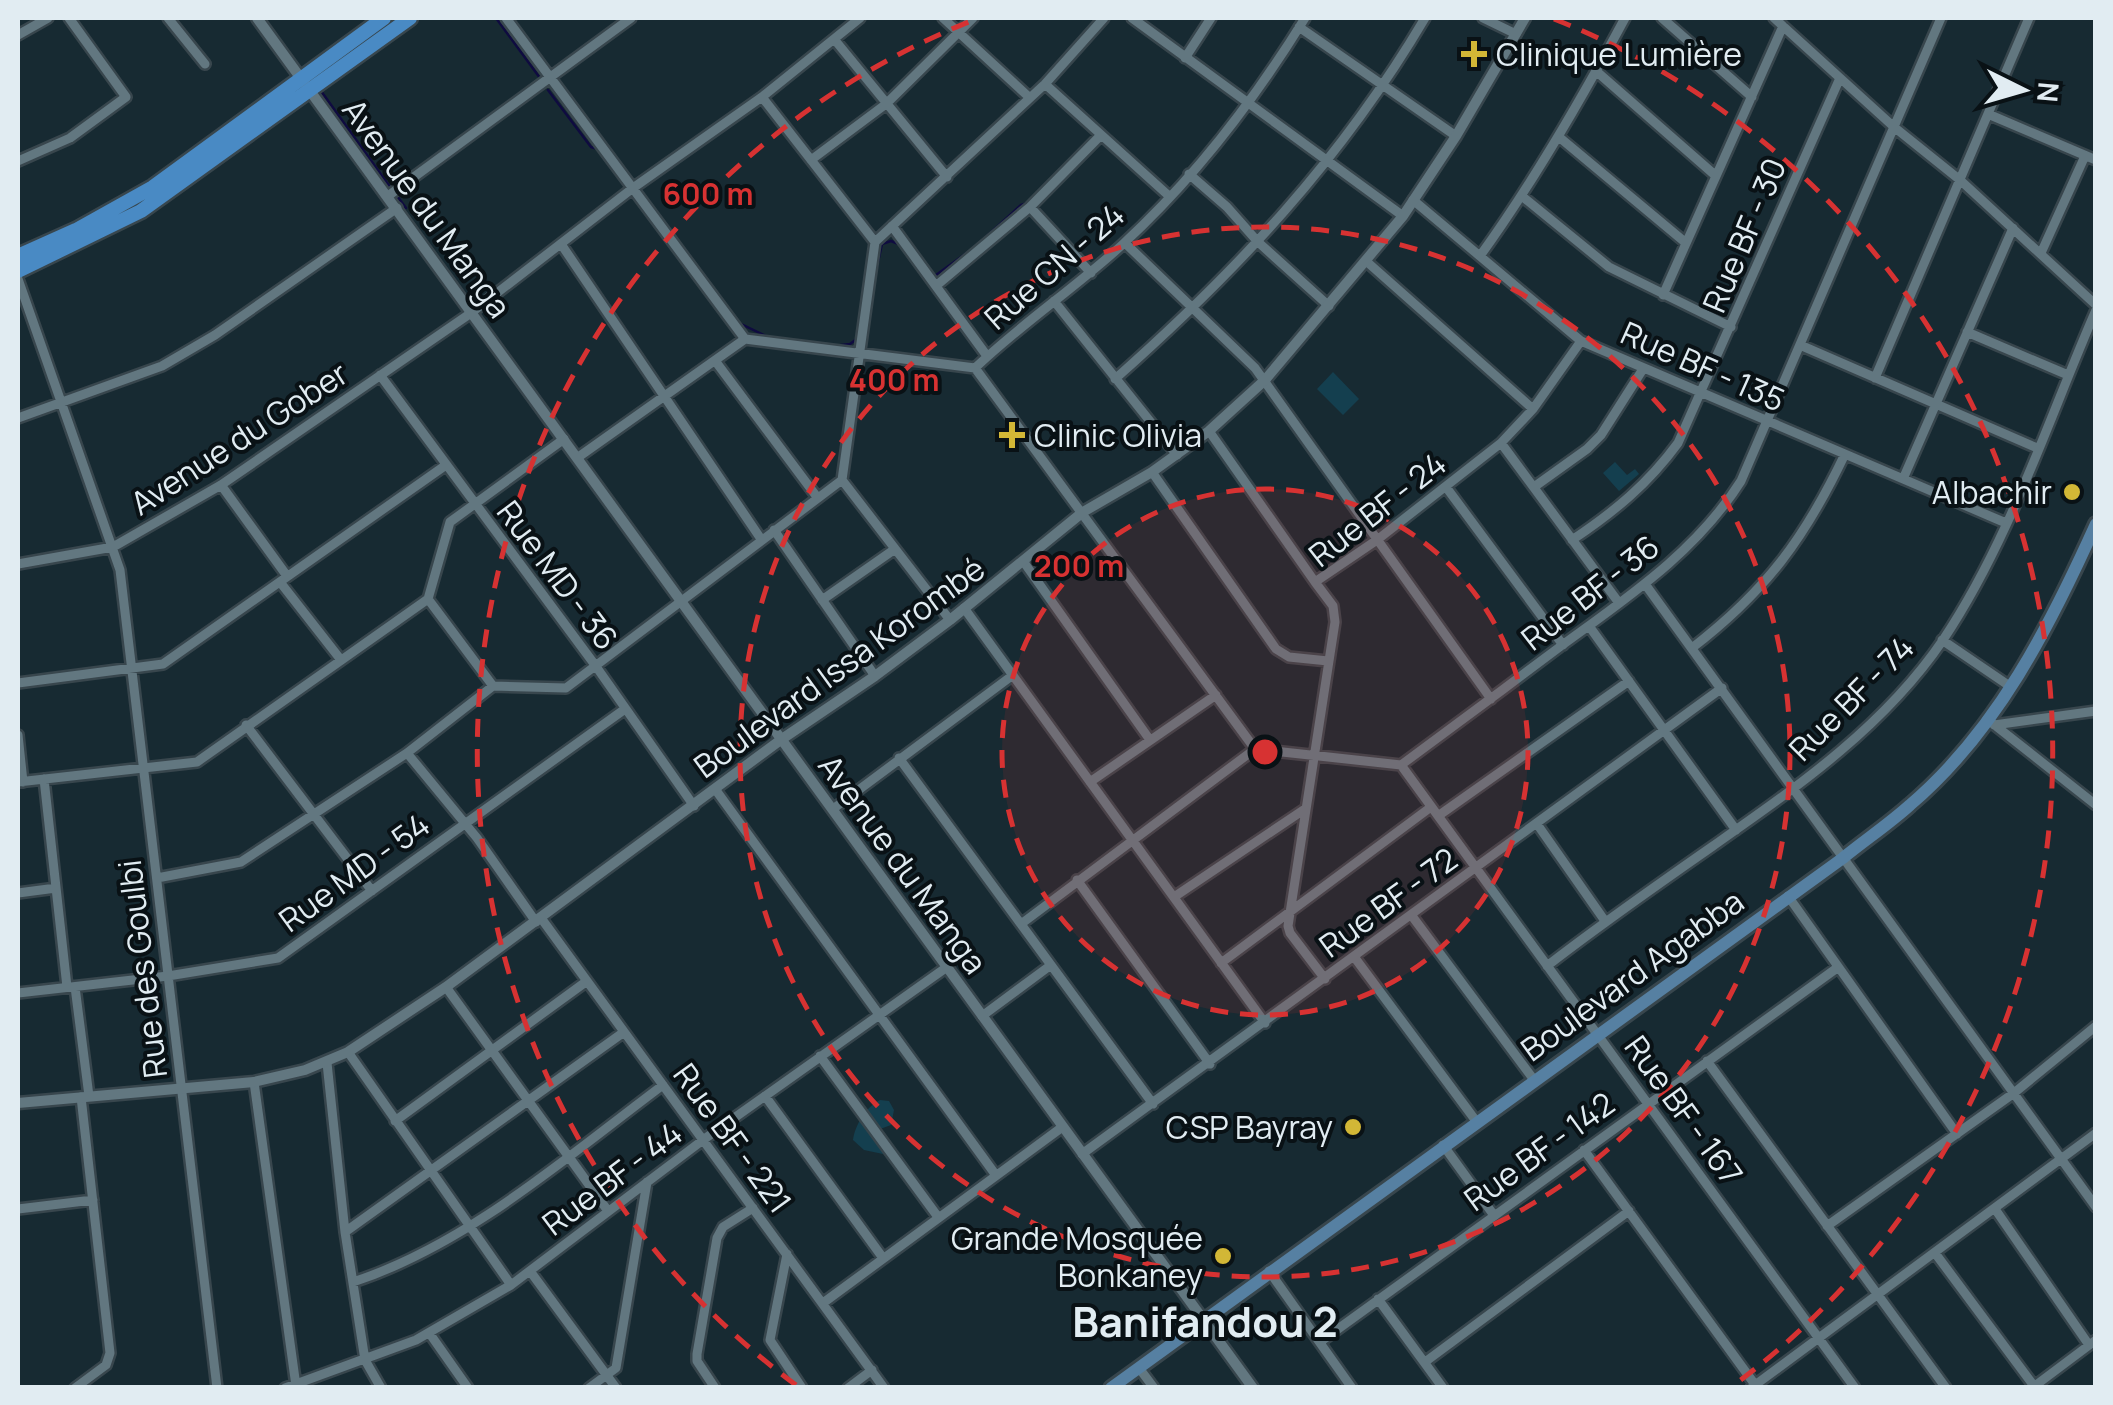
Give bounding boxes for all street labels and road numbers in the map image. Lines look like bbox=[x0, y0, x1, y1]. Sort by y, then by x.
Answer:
street label: Avenue du Manga bbox=[333, 90, 521, 326]
street label: Rue BF - 30 bbox=[1692, 151, 1796, 319]
street label: Rue CN - 24 bbox=[975, 193, 1133, 339]
street label: Rue BF - 135 bbox=[1614, 310, 1792, 422]
street label: Avenue du Gober bbox=[122, 351, 356, 525]
street label: Rue BF - 24 bbox=[1299, 442, 1455, 576]
street label: Rue MD - 36 bbox=[487, 491, 629, 659]
street label: Rue BF - 36 bbox=[1512, 524, 1668, 660]
street label: Boulevard Issa Korombé bbox=[685, 546, 993, 788]
street label: Rue BF - 74 bbox=[1779, 626, 1923, 770]
street label: Avenue du Manga bbox=[809, 746, 997, 982]
street label: Rue MD - 54 bbox=[270, 802, 438, 942]
street label: Rue BF - 72 bbox=[1310, 837, 1466, 967]
street label: Rue des Goulbi bbox=[107, 857, 177, 1081]
street label: Boulevard Agabba bbox=[1512, 879, 1752, 1071]
street label: Rue BF - 167 bbox=[1615, 1026, 1753, 1194]
street label: Rue BF - 221 bbox=[664, 1054, 802, 1222]
street label: Rue BF - 142 bbox=[1455, 1082, 1623, 1220]
street label: Rue BF - 44 bbox=[533, 1111, 691, 1245]

